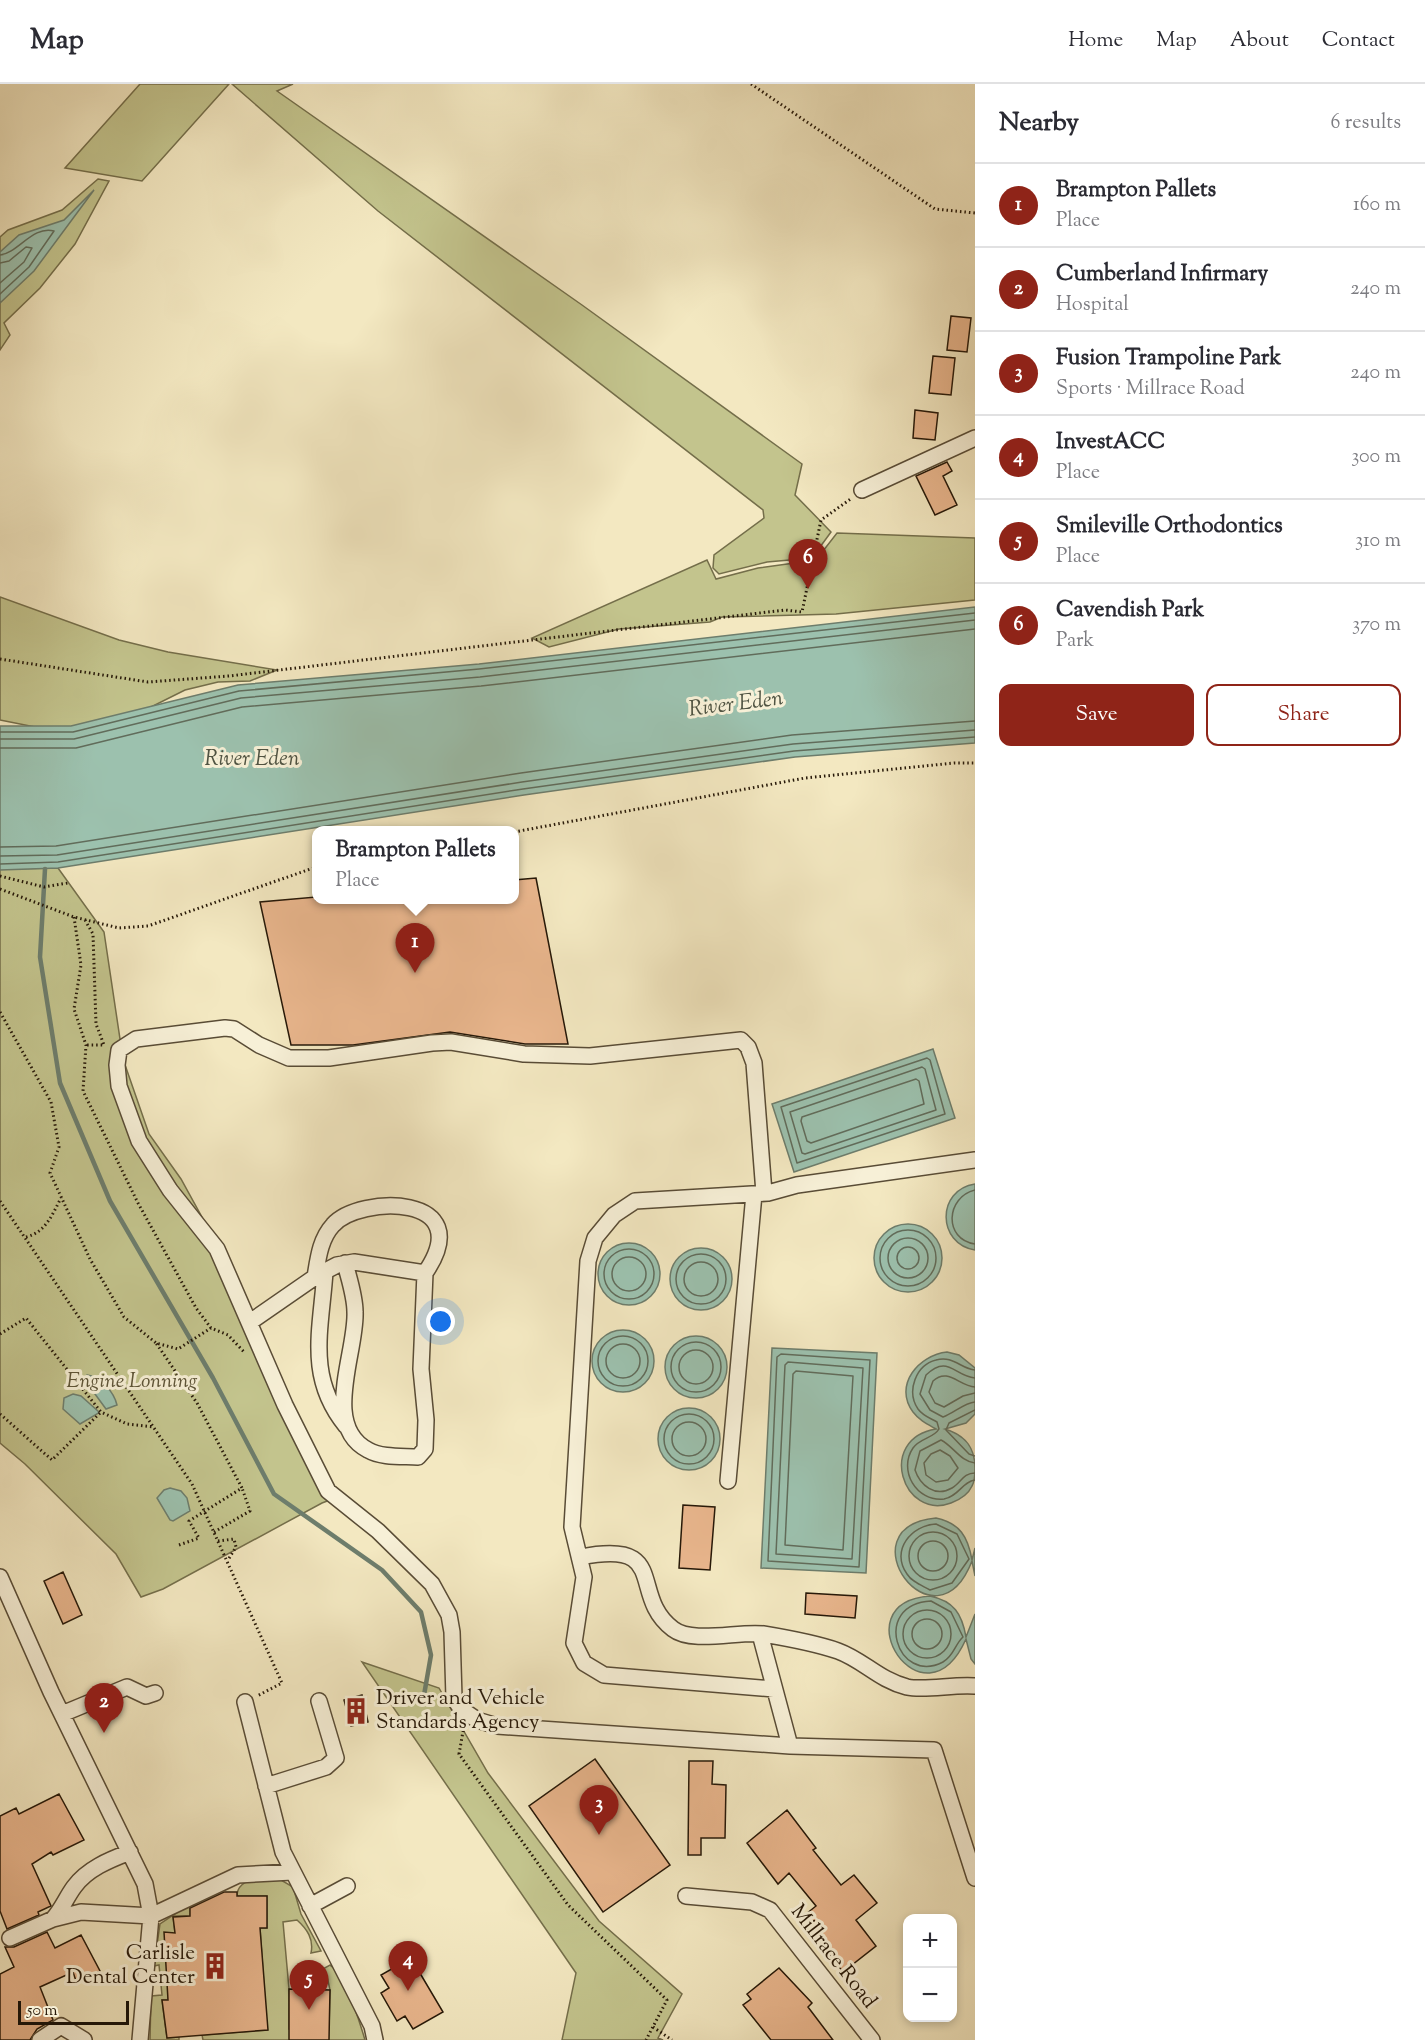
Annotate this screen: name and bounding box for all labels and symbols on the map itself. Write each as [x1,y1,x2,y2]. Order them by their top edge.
pin: 6 [788,540,828,589]
water label: River Eden [687,683,785,727]
water label: River Eden [205,744,300,776]
pin: 1 [396,924,434,973]
your location [426,1307,455,1336]
park label: Engine Lonning [66,1367,198,1397]
pin: 2 [84,1684,124,1733]
place label: Driver and Vehicle Standards Agency [376,1684,545,1738]
building icon: Driver and Vehicle Standards Agency [341,1696,371,1726]
pin: 3 [580,1786,618,1835]
street label: Millrace Road [783,1899,883,2016]
place label: Carlisle Dental Center [66,1939,195,1993]
pin: 4 [388,1942,428,1991]
building icon: Carlisle Dental Center [200,1951,230,1981]
pin: 5 [290,1960,328,2010]
scale bar [18,1998,129,2026]

